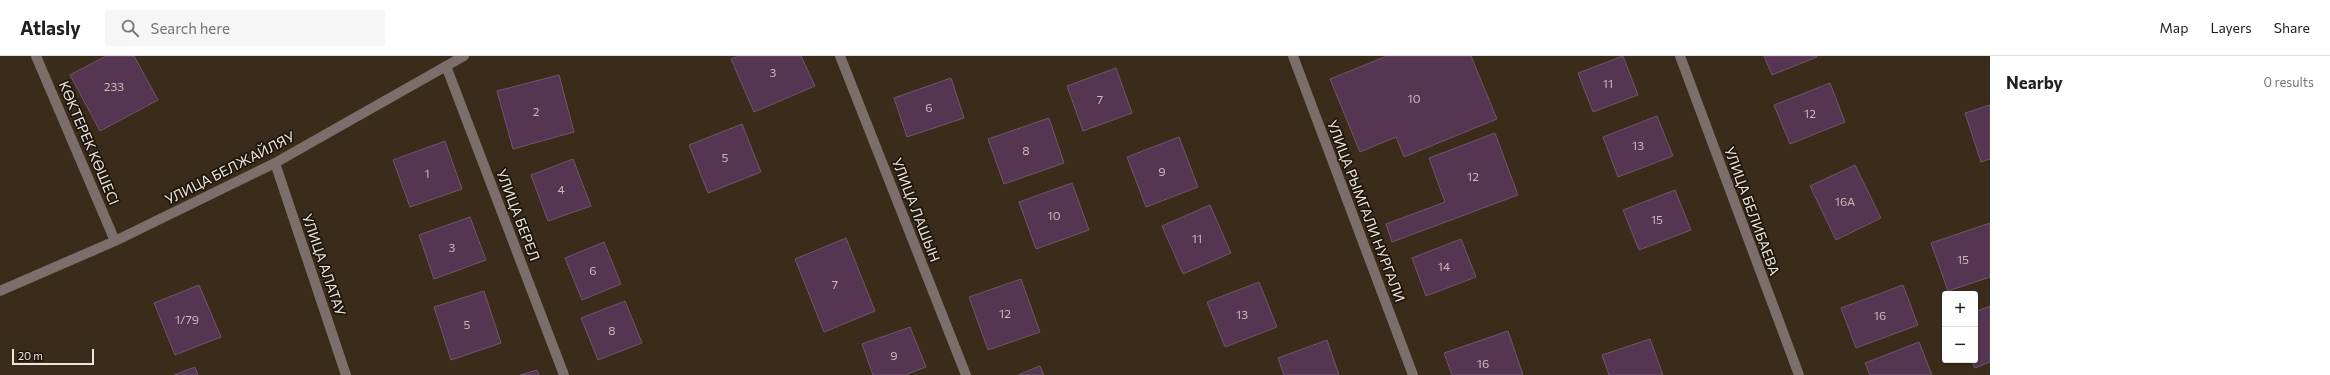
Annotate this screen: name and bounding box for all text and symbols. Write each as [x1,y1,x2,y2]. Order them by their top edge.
search box [105,10,385,46]
text: Atlasly [20,16,81,39]
icon: search [119,17,141,39]
text: Search here [151,19,230,37]
text: Map [2160,19,2188,36]
text: Layers [2210,19,2252,36]
text: Share [2274,19,2310,36]
house number: 3 [770,65,777,79]
text: Nearby [2006,72,2063,93]
text: 0 results [2263,74,2314,90]
house number: 11 [1603,76,1613,90]
street label: КӨКТЕРЕК КӨШЕСІ [56,78,123,207]
house number: 233 [104,79,124,93]
house number: 10 [1408,91,1421,105]
house number: 7 [1097,92,1103,106]
house number: 6 [925,100,933,114]
house number: 2 [533,104,540,118]
house number: 12 [1804,106,1816,120]
street label: УЛИЦА РЫМГАЛИ НУРГАЛИ [1324,118,1409,304]
street label: УЛИЦА БЕЛЖАЙЛЯУ [162,127,298,208]
house number: 13 [1632,138,1644,152]
house number: 8 [1022,143,1030,157]
street label: УЛИЦА БЕЛИБАЕВА [1721,144,1784,278]
house number: 5 [722,150,729,164]
street label: УЛИЦА ЛАШЫН [889,155,944,264]
house number: 9 [1158,164,1166,178]
house number: 1 [424,166,430,180]
street label: УЛИЦА БЕРЕЛ [493,167,544,263]
house number: 12 [1467,169,1479,183]
house number: 4 [557,182,565,196]
house number: 16А [1835,194,1855,208]
house number: 10 [1048,208,1061,222]
street label: УЛИЦА АЛАТАУ [299,212,350,319]
house number: 15 [1651,212,1663,226]
house number: 11 [1192,231,1202,245]
house number: 3 [449,240,456,254]
house number: 15 [1957,252,1969,266]
house number: 14 [1438,259,1450,273]
house number: 6 [589,263,597,277]
house number: 7 [832,277,838,291]
map controls [1942,291,1978,363]
button: + [1942,291,1978,327]
house number: 12 [999,306,1011,320]
house number: 13 [1236,307,1248,321]
house number: 16 [1874,308,1886,322]
house number: 1/79 [175,312,199,326]
house number: 5 [464,317,471,331]
house number: 8 [608,323,616,337]
button: − [1942,327,1978,363]
scale bar [12,347,94,366]
house number: 9 [890,348,898,362]
text: 20 m [18,349,43,362]
house number: 16 [1477,356,1489,370]

